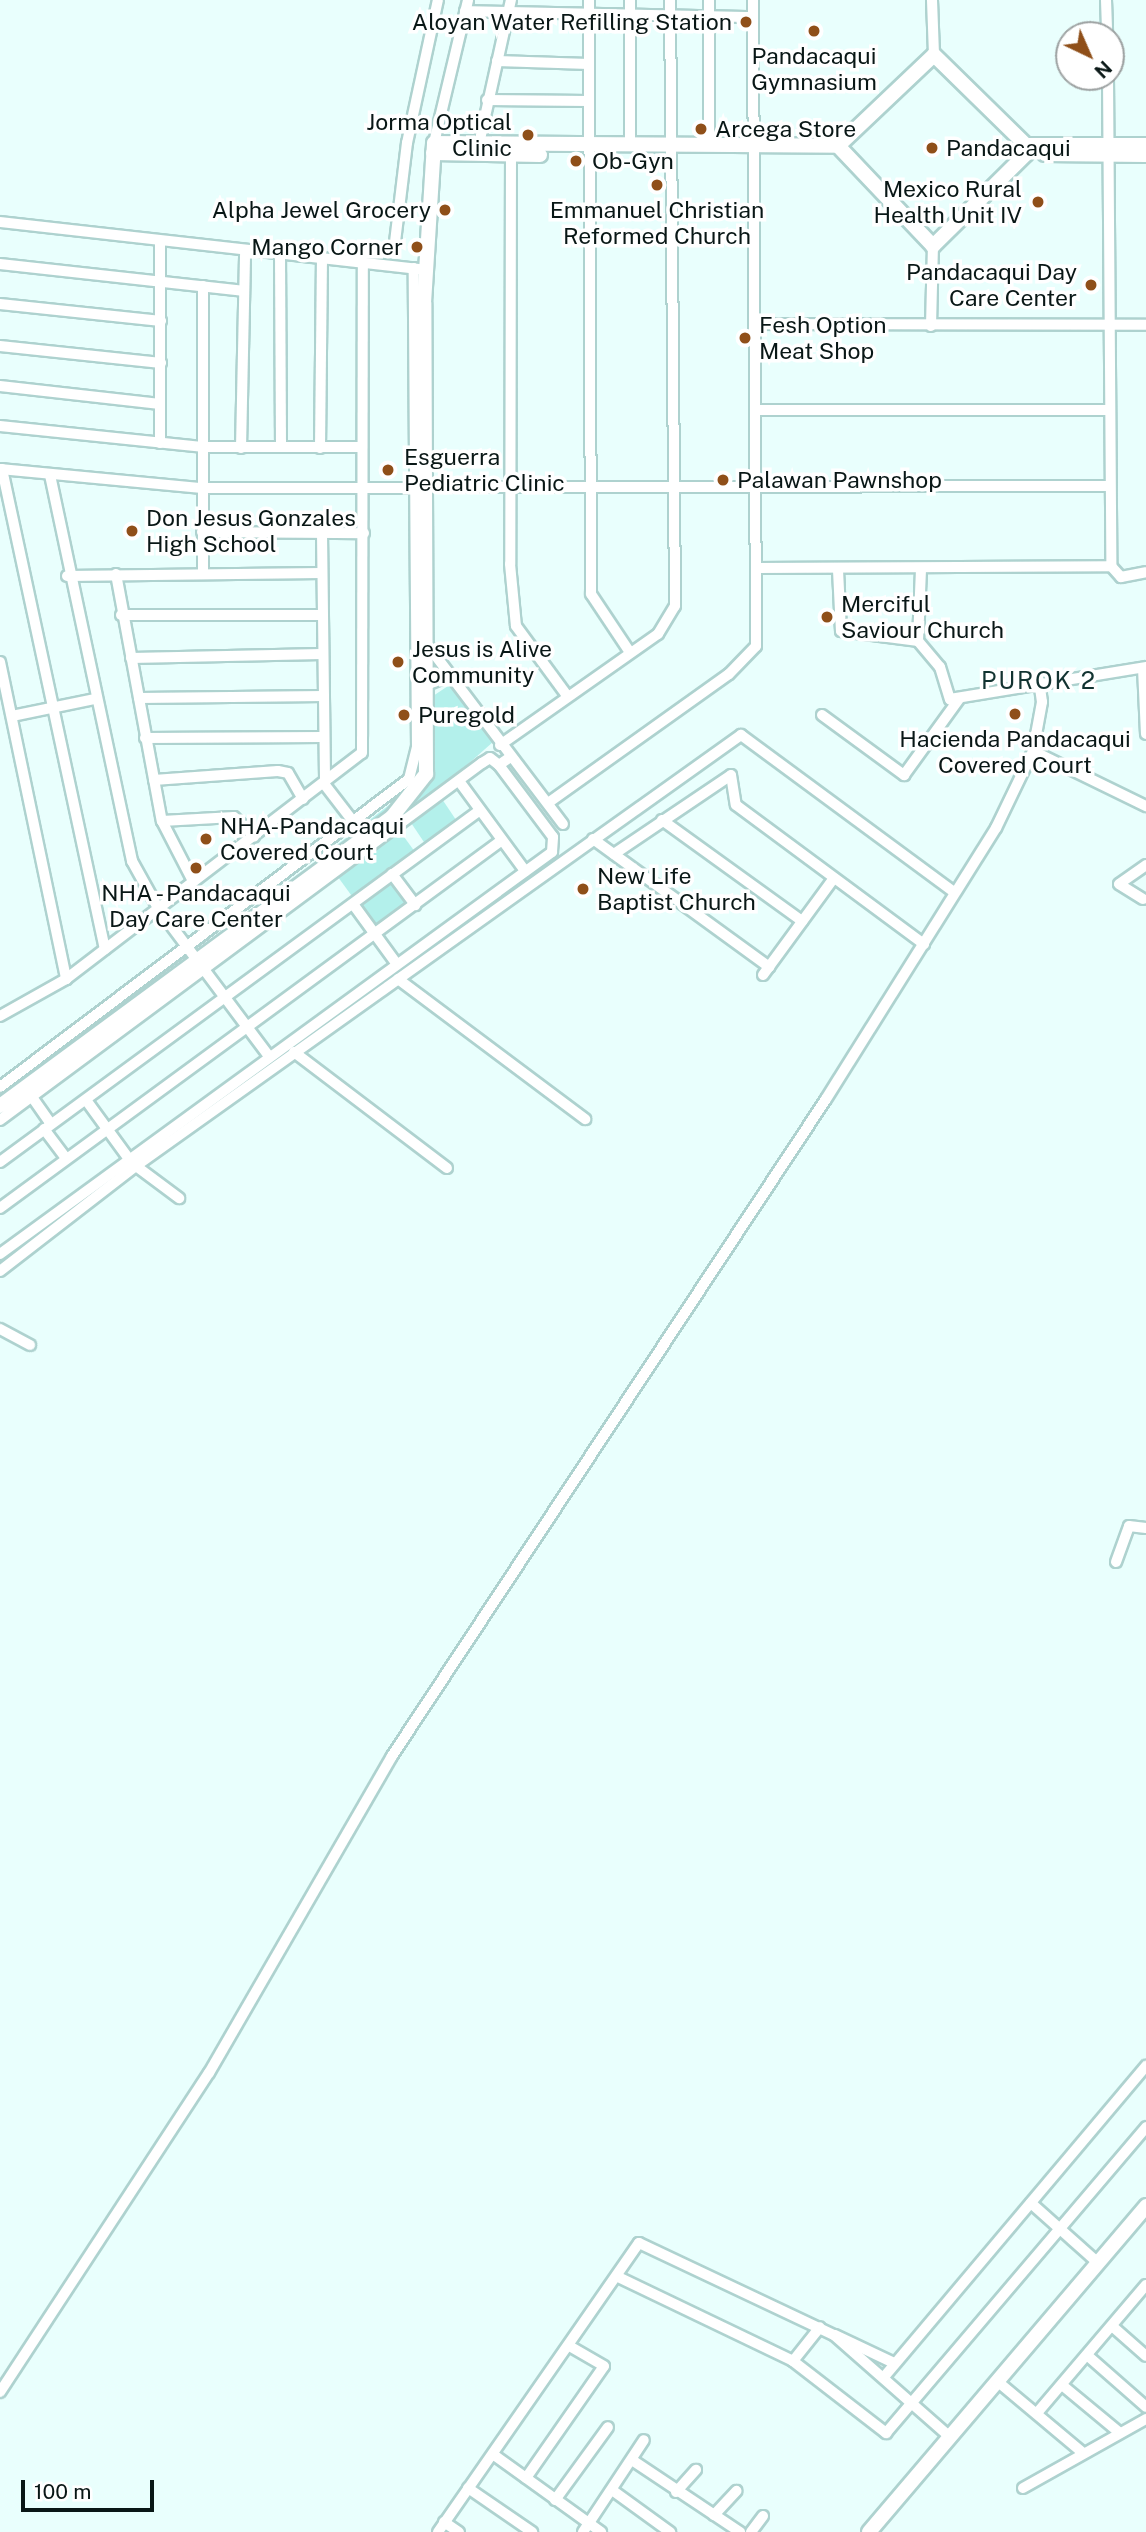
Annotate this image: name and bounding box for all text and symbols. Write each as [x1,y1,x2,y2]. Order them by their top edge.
place label: Aloyan Water Refilling Station [411,8,732,36]
marker: Aloyan Water Refilling Station [738,14,754,30]
north arrow [1055,21,1125,91]
marker: Pandacaqui Gymnasium [806,23,822,39]
place label: Pandacaqui Gymnasium [751,42,877,96]
text: N [1090,57,1116,83]
place label: Jorma Optical Clinic [366,108,512,162]
place label: Arcega Store [715,115,856,143]
marker: Arcega Store [693,121,709,137]
marker: Jorma Optical Clinic [518,125,538,145]
place label: Pandacaqui [946,134,1071,162]
marker: Pandacaqui [924,140,940,156]
place label: Ob-Gyn [592,147,674,175]
marker: Ob-Gyn [566,151,586,171]
place label: Mexico Rural Health Unit IV [873,175,1022,229]
marker: Emmanuel Christian Reformed Church [649,177,665,193]
marker: Mexico Rural Health Unit IV [1028,192,1048,212]
place label: Alpha Jewel Grocery [212,196,431,224]
place label: Emmanuel Christian Reformed Church [550,196,764,250]
marker: Alpha Jewel Grocery [437,202,453,218]
place label: Mango Corner [251,233,403,261]
marker: Mango Corner [409,239,425,255]
place label: Pandacaqui Day Care Center [906,258,1077,312]
marker: Pandacaqui Day Care Center [1083,277,1099,293]
place label: Fesh Option Meat Shop [759,311,887,365]
marker: Fesh Option Meat Shop [737,330,753,346]
place label: Esguerra Pediatric Clinic [404,443,565,497]
marker: Esguerra Pediatric Clinic [378,460,398,480]
place label: Palawan Pawnshop [737,466,942,494]
marker: Palawan Pawnshop [715,472,731,488]
place label: Don Jesus Gonzales High School [146,504,356,558]
marker: Don Jesus Gonzales High School [124,523,140,539]
place label: Merciful Saviour Church [841,590,1004,644]
marker: Merciful Saviour Church [819,609,835,625]
place label: Jesus is Alive Community [412,635,552,689]
marker: Jesus is Alive Community [390,654,406,670]
district label: PUROK 2 [982,667,1096,695]
place label: Puregold [418,701,515,729]
marker: Hacienda Pandacaqui Covered Court [1007,706,1023,722]
marker: Puregold [396,707,412,723]
place label: Hacienda Pandacaqui Covered Court [899,725,1131,779]
place label: NHA-Pandacaqui Covered Court [220,812,404,866]
marker: NHA-Pandacaqui Covered Court [198,831,214,847]
marker: NHA - Pandacaqui Day Care Center [188,860,204,876]
place label: New Life Baptist Church [597,862,756,916]
place label: NHA - Pandacaqui Day Care Center [98,879,294,933]
marker: New Life Baptist Church [575,881,591,897]
scale bar [24,2466,158,2510]
text: 100 m [34,2479,91,2504]

